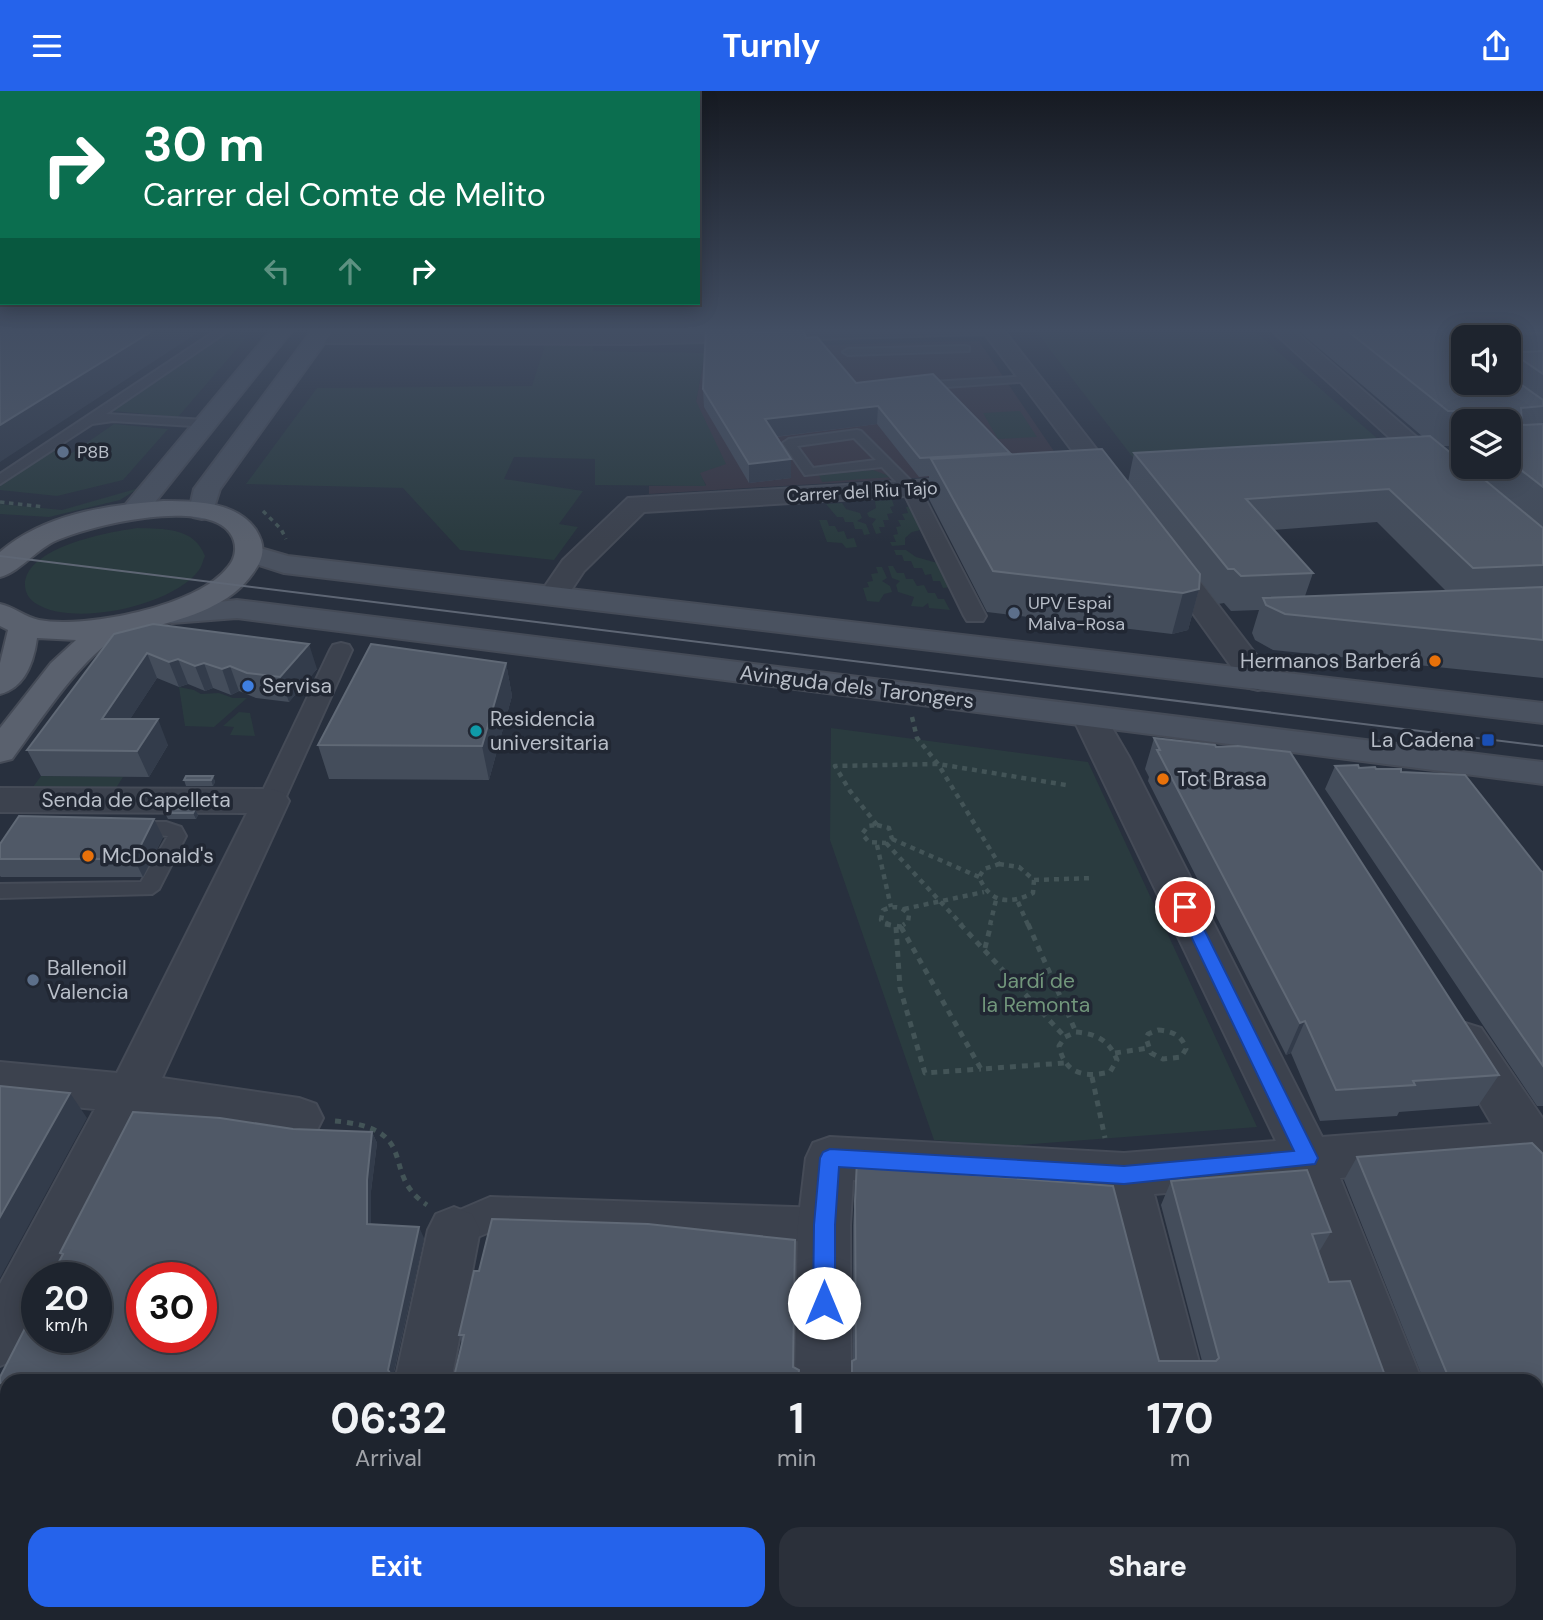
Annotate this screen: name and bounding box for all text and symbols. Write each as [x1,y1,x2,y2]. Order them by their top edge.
text: Turnly [723,25,820,67]
icon: menu [28,27,66,65]
icon: share [1477,27,1515,65]
text: 30 m [143,112,265,176]
icon: right [28,119,119,210]
text: Carrer del Comte de Melito [143,174,546,216]
icon: left [258,252,296,290]
icon: ahead [331,252,369,290]
icon: right [404,252,442,290]
map controls [1451,325,1521,479]
button: sound [1451,325,1521,395]
button: layers [1451,409,1521,479]
place label: P8B [77,440,109,464]
marker: P8B [55,444,71,460]
street label: Carrer del Riu Tajo [786,476,938,508]
place label: UPV Espai Malva-Rosa [1028,591,1125,636]
marker: UPV Espai Malva-Rosa [1006,605,1022,621]
place label: Hermanos Barberá [1240,647,1421,675]
marker: Hermanos Barberá [1427,653,1443,669]
street label: Avinguda dels Tarongers [738,659,976,715]
place label: Servisa [262,672,332,700]
marker: Servisa [240,678,256,694]
place label: Residencia universitaria [490,705,609,757]
marker: Residencia universitaria [468,723,484,739]
place label: La Cadena [1371,726,1474,754]
marker: La Cadena [1480,732,1496,748]
place label: Tot Brasa [1177,765,1267,793]
marker: Tot Brasa [1155,771,1171,787]
street label: Senda de Capelleta [41,786,231,814]
place label: McDonald's [102,842,214,870]
marker: McDonald's [80,848,96,864]
pin [1155,877,1215,937]
icon: arrive [1166,888,1204,926]
place label: Ballenoil Valencia [47,954,128,1006]
park label: Jardí de la Remonta [982,967,1090,1019]
marker: Ballenoil Valencia [25,972,41,988]
speed limit sign: 30 [126,1262,217,1353]
position arrow [787,1266,861,1340]
text: 20 [44,1275,89,1321]
text: km/h [45,1313,88,1337]
text: 06:32 [330,1391,447,1446]
text: 1 [789,1391,804,1446]
text: 170 [1147,1391,1214,1446]
text: Arrival [355,1443,422,1473]
text: min [777,1443,816,1473]
text: m [1170,1443,1190,1473]
button: Exit [28,1527,765,1607]
button: Share [779,1527,1516,1607]

